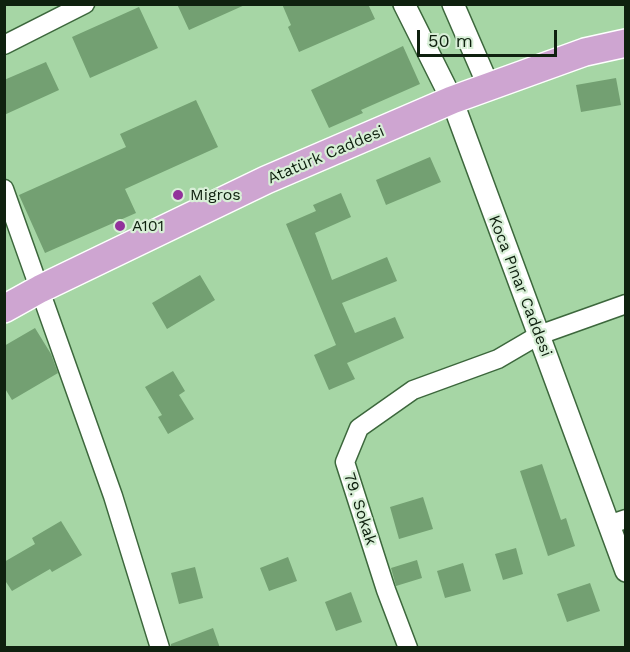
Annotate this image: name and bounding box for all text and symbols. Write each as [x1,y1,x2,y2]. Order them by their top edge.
scale bar [420,18,560,56]
text: 50 m [428,30,473,51]
street label: Atatürk Caddesi [265,122,387,188]
place label: Migros [190,185,241,205]
marker: Migros [171,188,185,202]
street label: Koca Pınar Caddesi [484,213,556,359]
place label: A101 [132,216,164,236]
marker: A101 [113,219,127,233]
street label: 79. Sokak [339,470,381,548]

